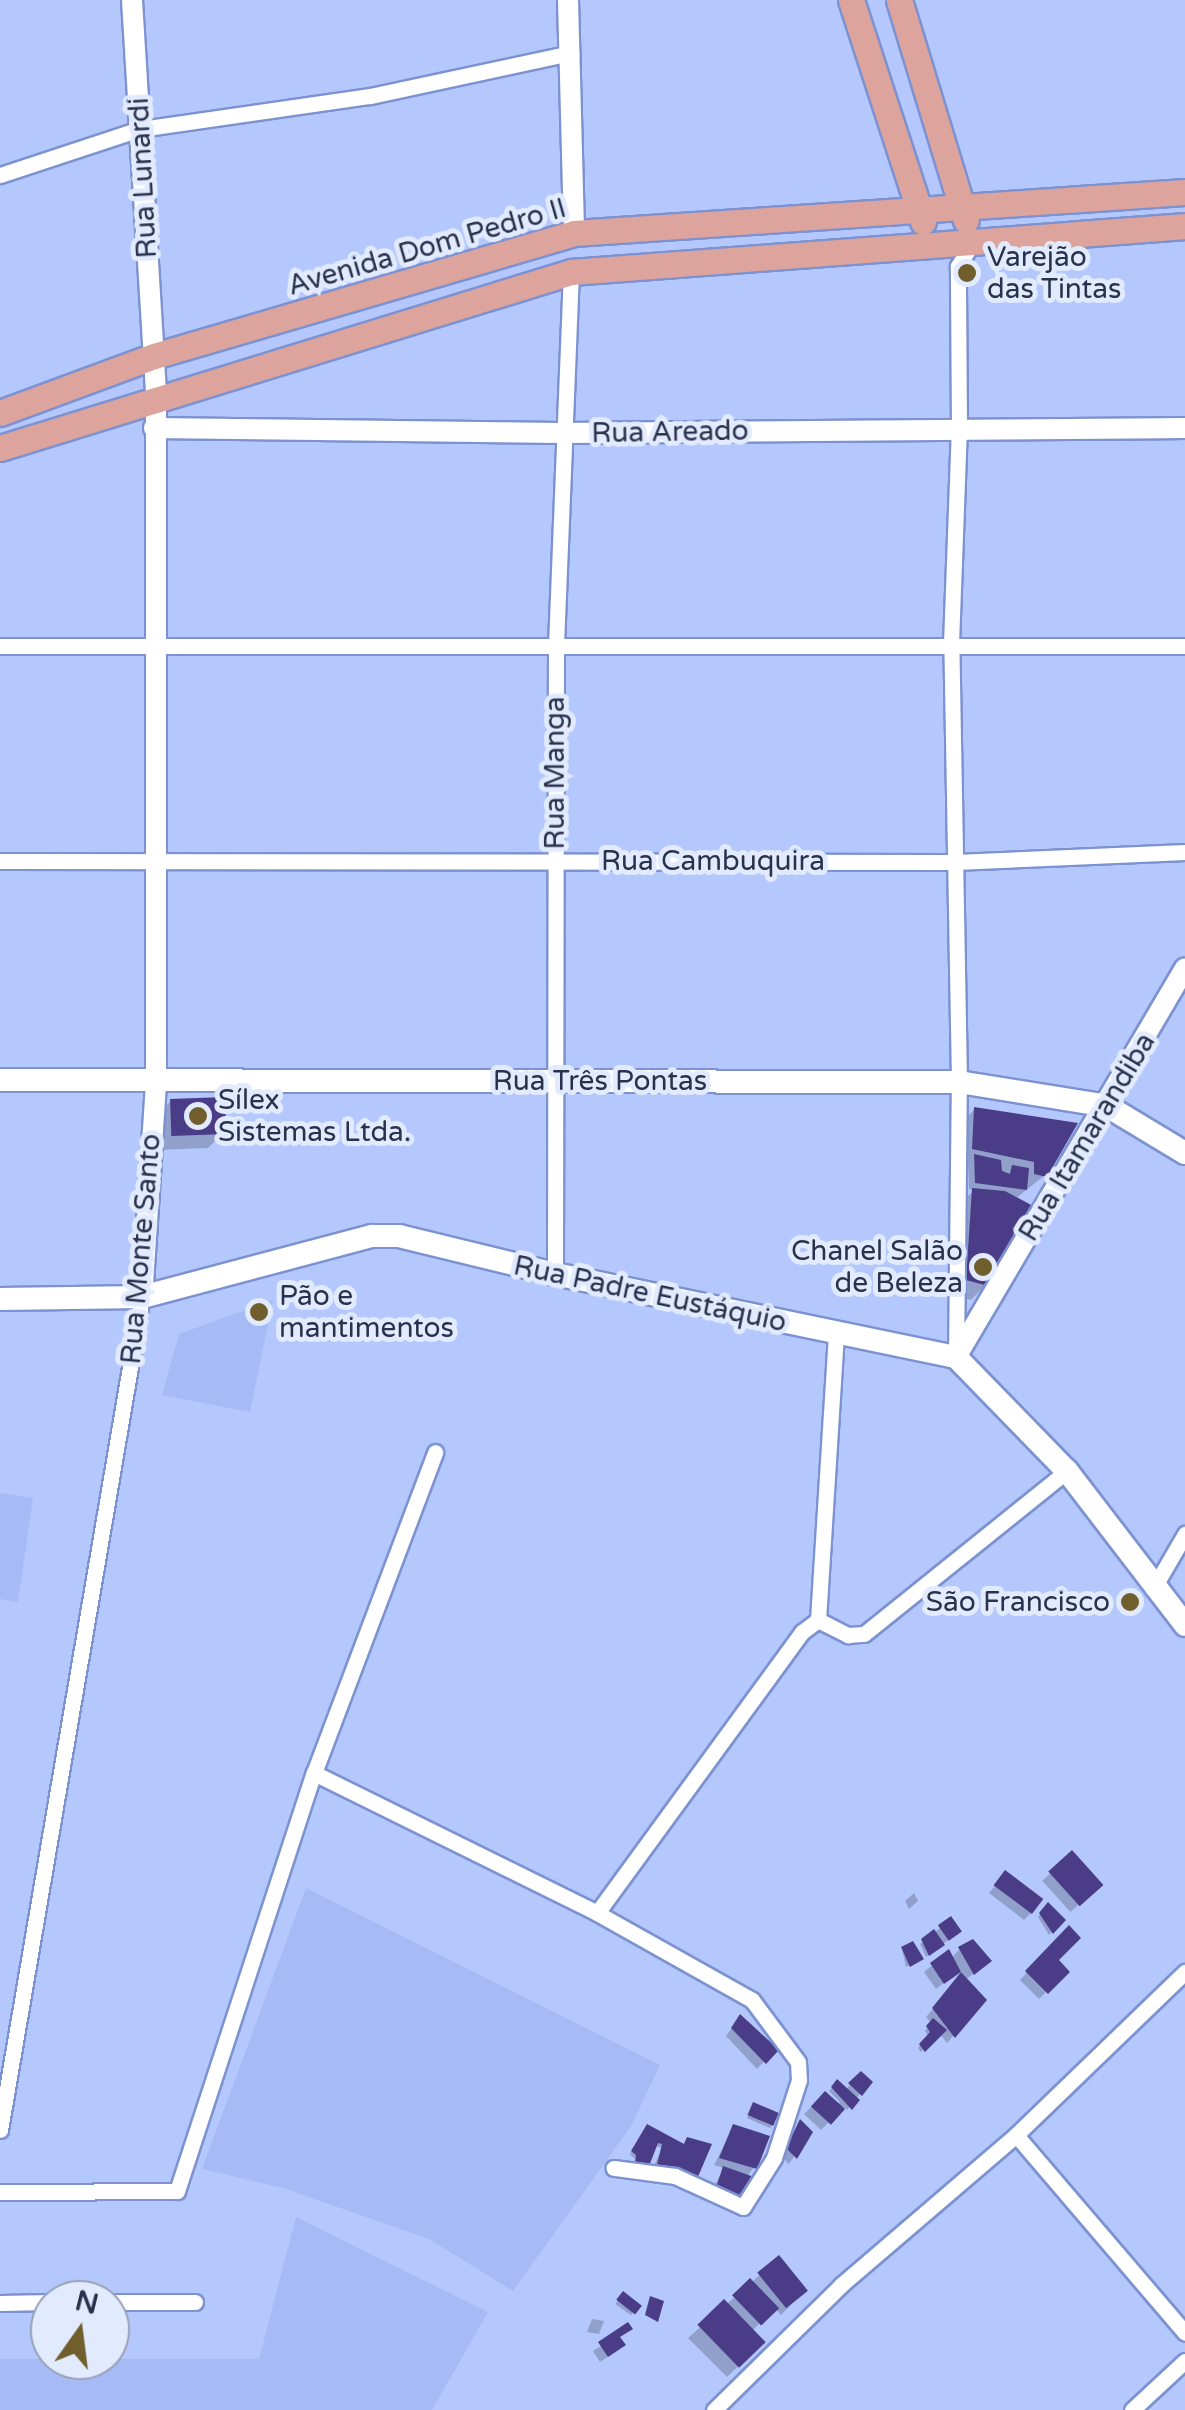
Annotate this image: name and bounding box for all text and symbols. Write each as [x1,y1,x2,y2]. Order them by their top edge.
street label: Rua Lunardi [122,97,164,259]
street label: Avenida Dom Pedro II [284,191,570,303]
place label: Varejão das Tintas [987,240,1121,306]
marker: Varejão das Tintas [956,262,978,284]
street label: Rua Areado [591,414,749,450]
street label: Rua Manga [538,696,572,850]
street label: Rua Cambuquira [601,844,825,878]
street label: Rua Itamarandiba [1012,1027,1162,1247]
street label: Rua Três Pontas [493,1064,707,1098]
place label: Sílex Sistemas Ltda. [218,1083,411,1149]
marker: Sílex Sistemas Ltda. [187,1105,209,1127]
street label: Rua Monte Santo [114,1132,168,1366]
place label: Chanel Salão de Beleza [791,1234,963,1300]
street label: Rua Padre Eustáquio [511,1249,789,1339]
marker: Chanel Salão de Beleza [972,1256,994,1278]
place label: Pão e mantimentos [279,1279,454,1345]
marker: Pão e mantimentos [248,1301,270,1323]
place label: São Francisco [926,1585,1110,1619]
marker: São Francisco [1119,1591,1141,1613]
north arrow [30,2280,130,2380]
text: N [72,2284,102,2322]

